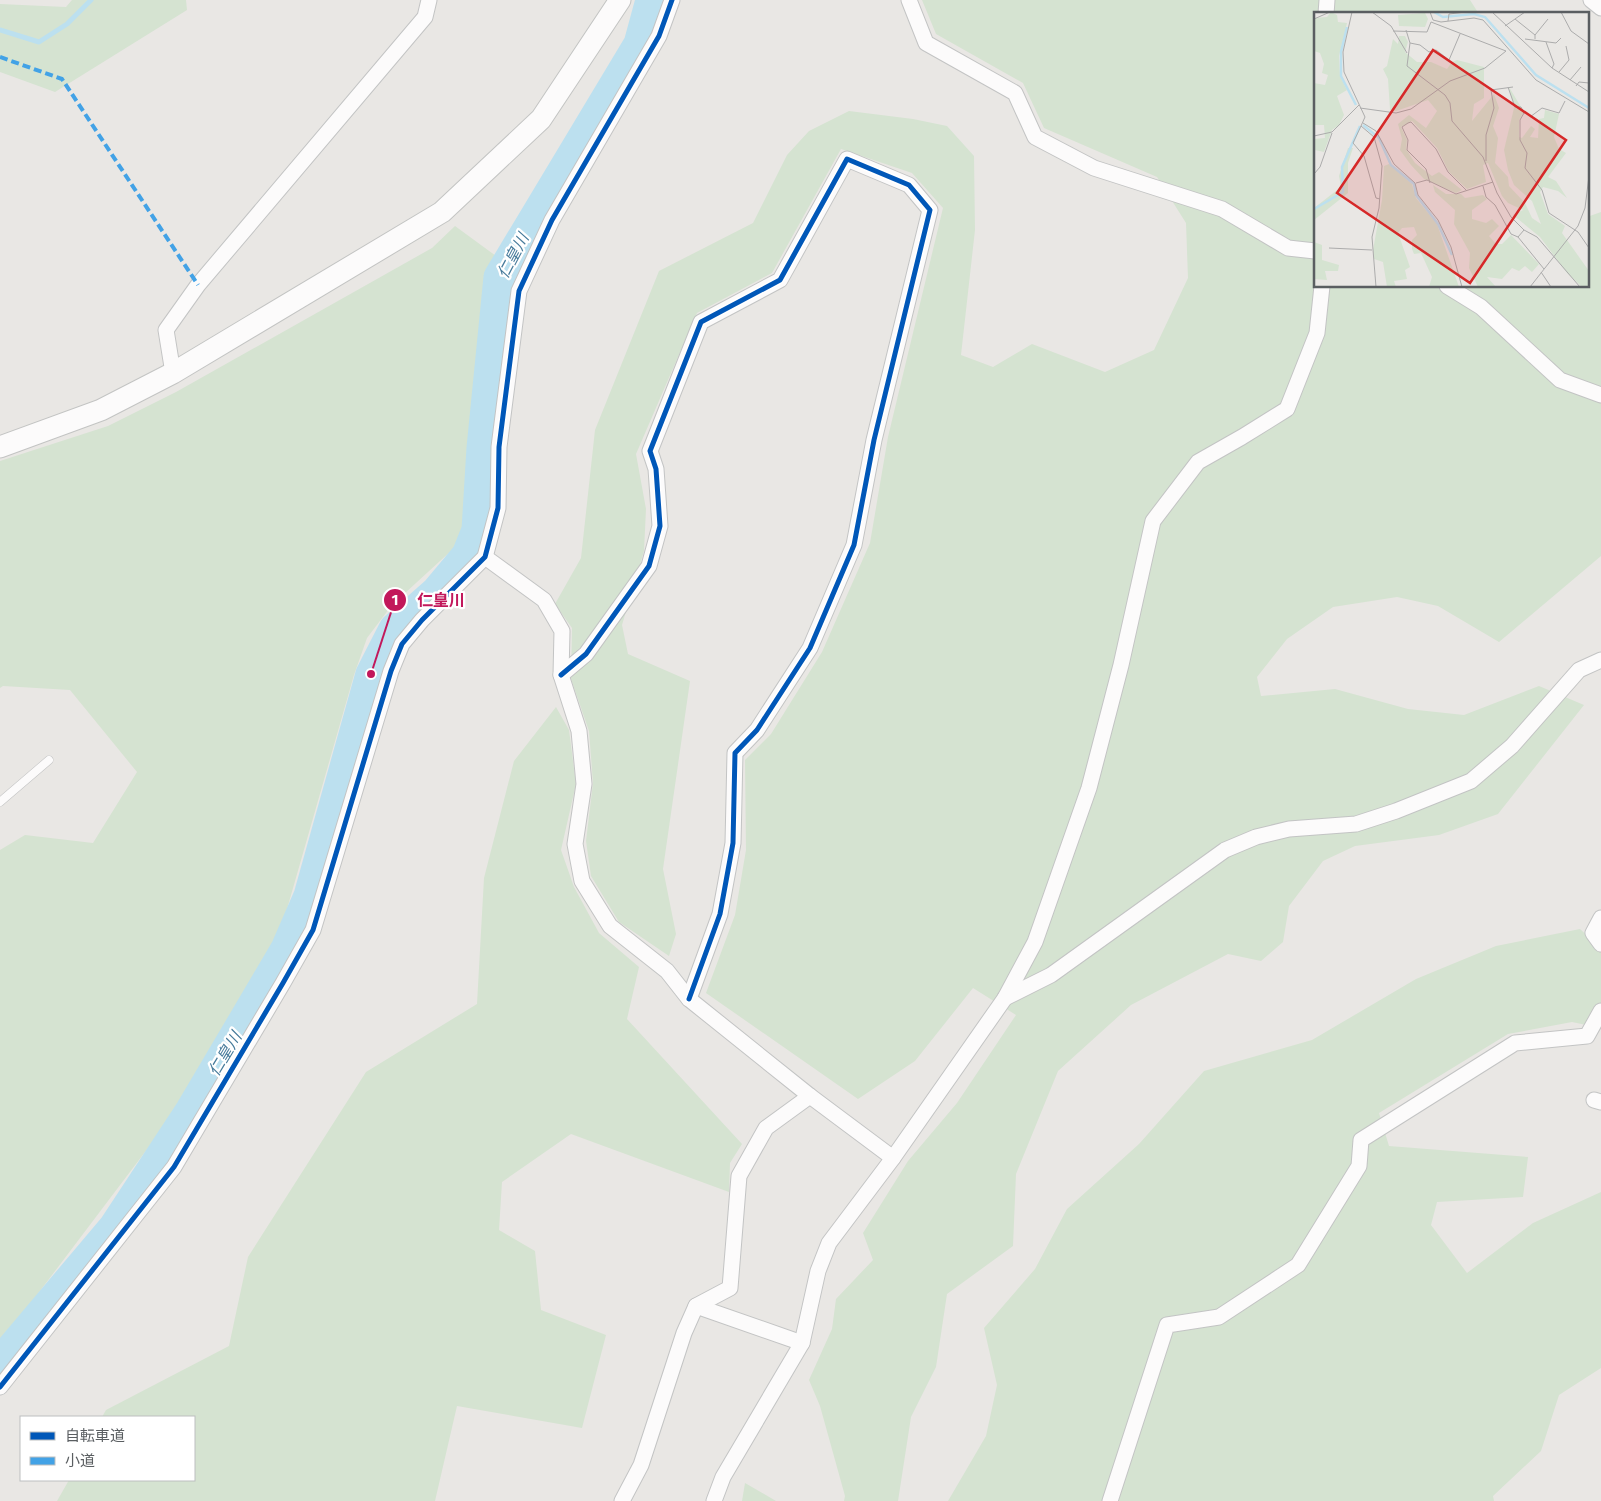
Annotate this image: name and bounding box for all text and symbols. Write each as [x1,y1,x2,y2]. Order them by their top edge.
inset map [1314,12,1588,288]
water label: 仁皇川 [493,229,534,282]
callout: 仁皇川 [382,585,475,616]
text: 1 [392,591,398,609]
text: 仁皇川 [417,591,465,610]
water label: 仁皇川 [204,1027,247,1079]
legend [20,1416,195,1481]
text: 自転車道 [65,1427,125,1445]
text: 小道 [65,1452,95,1470]

